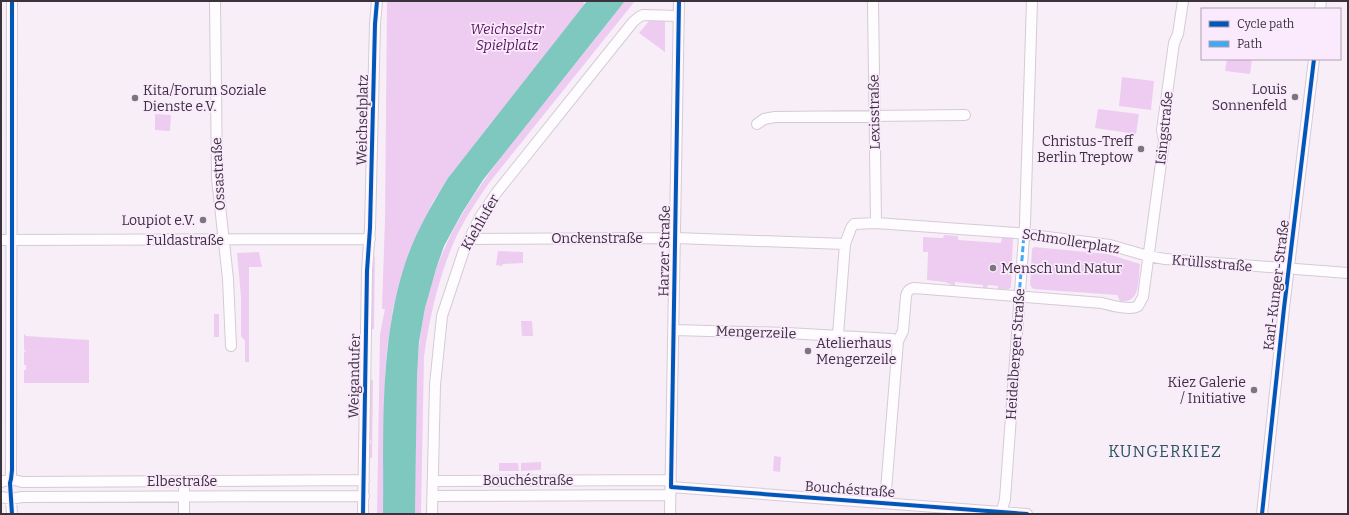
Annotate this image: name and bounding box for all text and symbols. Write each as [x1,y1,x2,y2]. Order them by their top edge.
legend [1201,8,1341,60]
text: Cycle path [1237,17,1295,31]
park label: Weichselstr Spielplatz [470,21,545,54]
text: Path [1237,37,1263,51]
street label: Weichselplatz [353,74,372,166]
street label: Lexisstraße [865,74,884,150]
place label: Louis Sonnenfeld [1212,81,1287,114]
place label: Kita/Forum Soziale Dienste e.V. [143,82,266,115]
street label: Isingstraße [1152,90,1177,166]
marker: Louis Sonnenfeld [1290,92,1300,102]
marker: Kita/Forum Soziale Dienste e.V. [130,93,140,103]
place label: Christus-Treff Berlin Treptow [1037,133,1134,166]
street label: Ossastraße [208,137,229,211]
marker: Christus-Treff Berlin Treptow [1136,144,1146,154]
street label: Kiehlufer [458,191,503,253]
street label: Harzer Straße [655,205,674,297]
place label: Loupiot e.V. [121,212,195,229]
marker: Loupiot e.V. [198,215,208,225]
street label: Karl-Kunger-Straße [1260,219,1293,351]
street label: Schmollerplatz [1021,225,1121,258]
street label: Onckenstraße [551,230,643,247]
street label: Fuldastraße [146,232,224,249]
street label: Krüllsstraße [1171,251,1253,275]
place label: Mensch und Natur [1001,260,1122,277]
marker: Mensch und Natur [988,263,998,273]
street label: Heidelberger Straße [1002,288,1029,420]
street label: Mengerzeile [715,323,797,342]
street label: Weigandufer [345,333,364,419]
place label: Atelierhaus Mengerzeile [816,335,897,368]
marker: Atelierhaus Mengerzeile [803,346,813,356]
place label: Kiez Galerie / Initiative [1168,374,1246,407]
marker: Kiez Galerie / Initiative [1249,385,1259,395]
district label: KUNGERKIEZ [1108,442,1222,461]
street label: Bouchéstraße [483,472,573,489]
street label: Elbestraße [147,473,217,490]
street label: Bouchéstraße [804,478,896,501]

